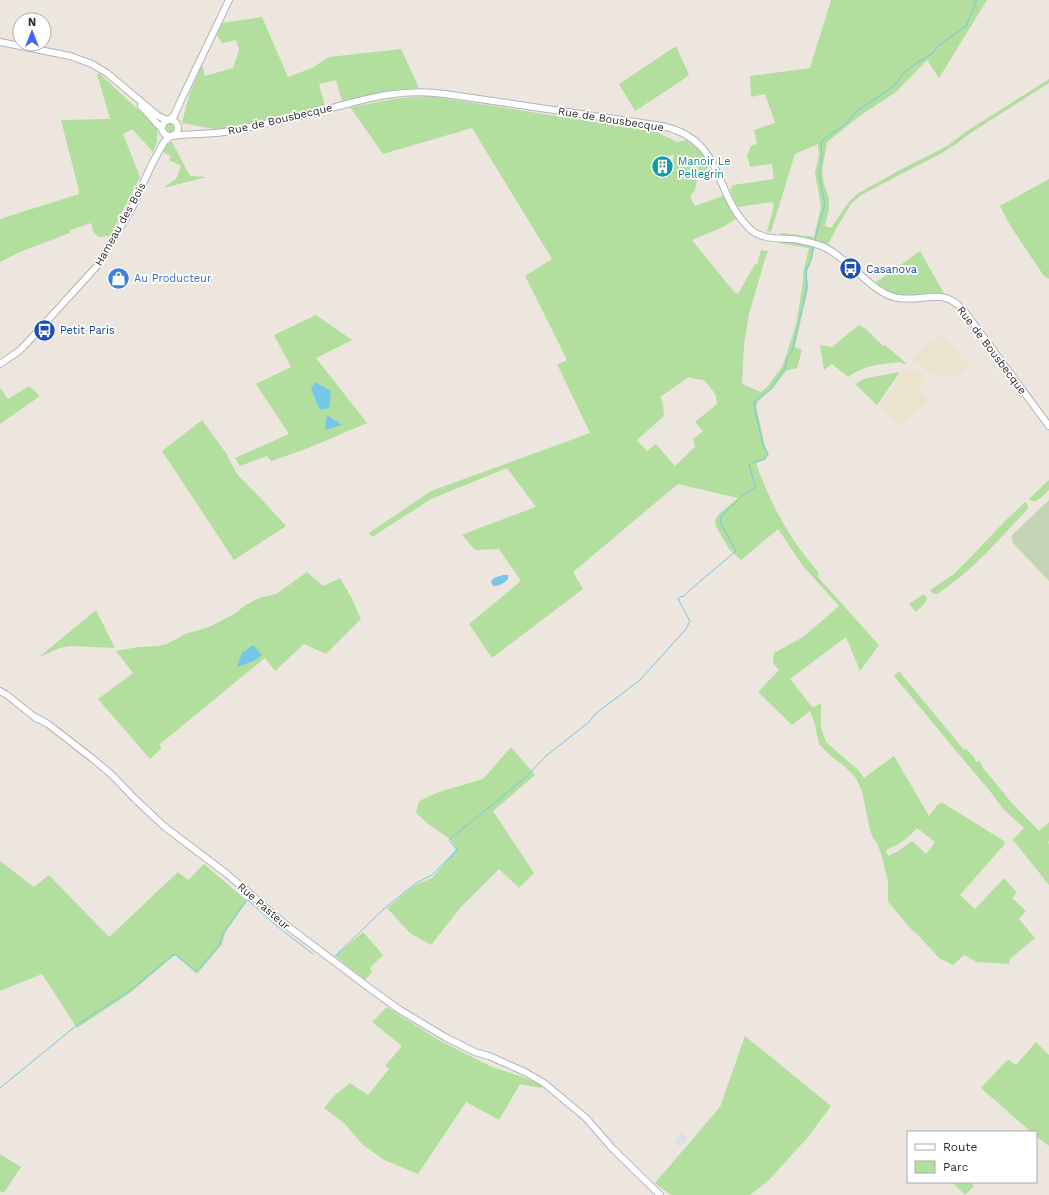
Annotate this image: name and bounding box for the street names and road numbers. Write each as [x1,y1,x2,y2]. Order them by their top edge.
street label: Rue de Bousbecque [227,101,334,138]
street label: Rue de Bousbecque [557,105,665,134]
street label: Hameau des Bois [92,180,149,268]
street label: Rue de Bousbecque [954,304,1029,397]
street label: Rue Pasteur [235,880,293,933]

